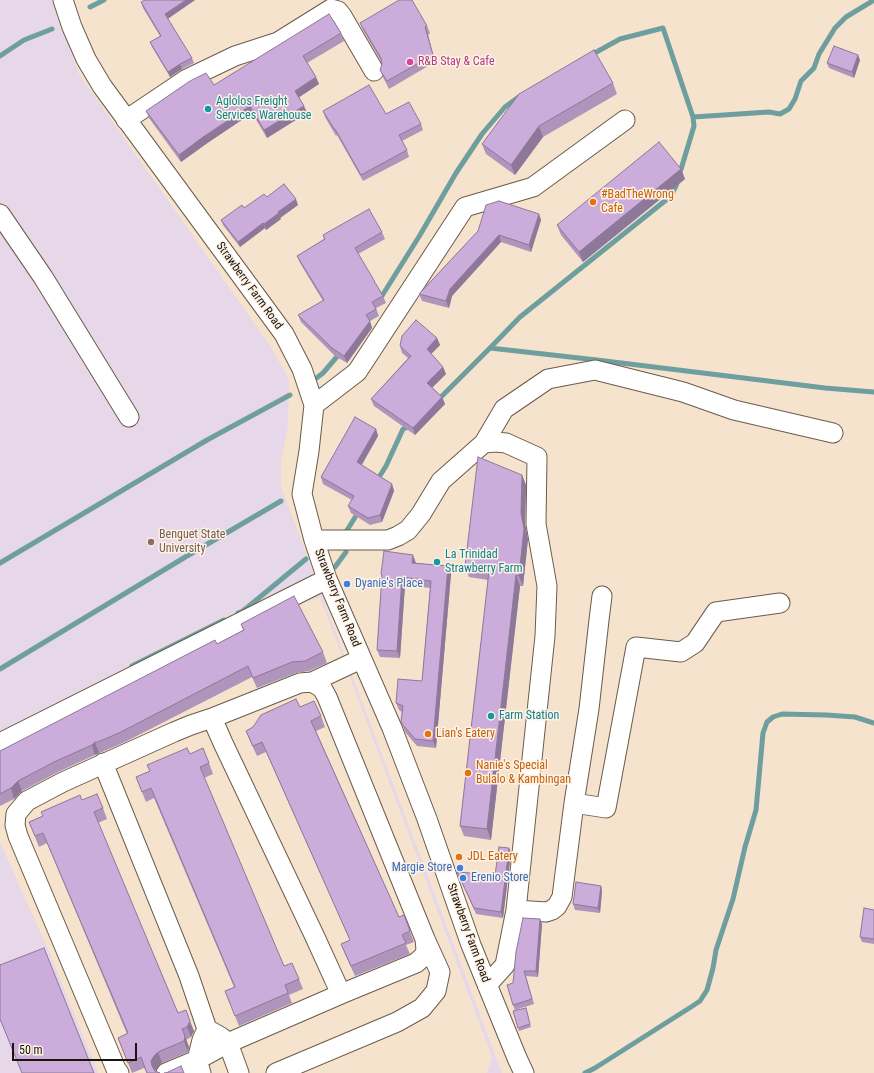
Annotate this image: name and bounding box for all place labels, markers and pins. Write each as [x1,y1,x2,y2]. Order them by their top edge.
place label: R&B Stay & Cafe [418,55,494,69]
marker: R&B Stay & Cafe [405,57,415,67]
place label: Aglolos Freight Services Warehouse [216,95,311,123]
marker: Aglolos Freight Services Warehouse [203,104,213,114]
place label: #BadTheWrong Cafe [601,188,674,216]
marker: #BadTheWrong Cafe [588,197,598,207]
place label: Benguet State University [159,528,225,556]
marker: Benguet State University [146,537,156,547]
place label: La Trinidad Strawberry Farm [445,548,522,576]
marker: La Trinidad Strawberry Farm [432,557,442,567]
place label: Dyanie's Place [355,577,423,591]
marker: Dyanie's Place [342,579,352,589]
place label: Farm Station [499,709,559,723]
marker: Farm Station [486,711,496,721]
place label: Lian's Eatery [436,727,495,741]
marker: Lian's Eatery [423,729,433,739]
place label: Nanie's Special Bulalo & Kambingan [476,759,571,787]
marker: Nanie's Special Bulalo & Kambingan [463,768,473,778]
place label: JDL Eatery [467,850,518,864]
marker: JDL Eatery [454,852,464,862]
place label: Margie Store [392,861,452,875]
marker: Margie Store [455,863,465,873]
place label: Erenio Store [471,871,528,885]
marker: Erenio Store [458,873,468,883]

